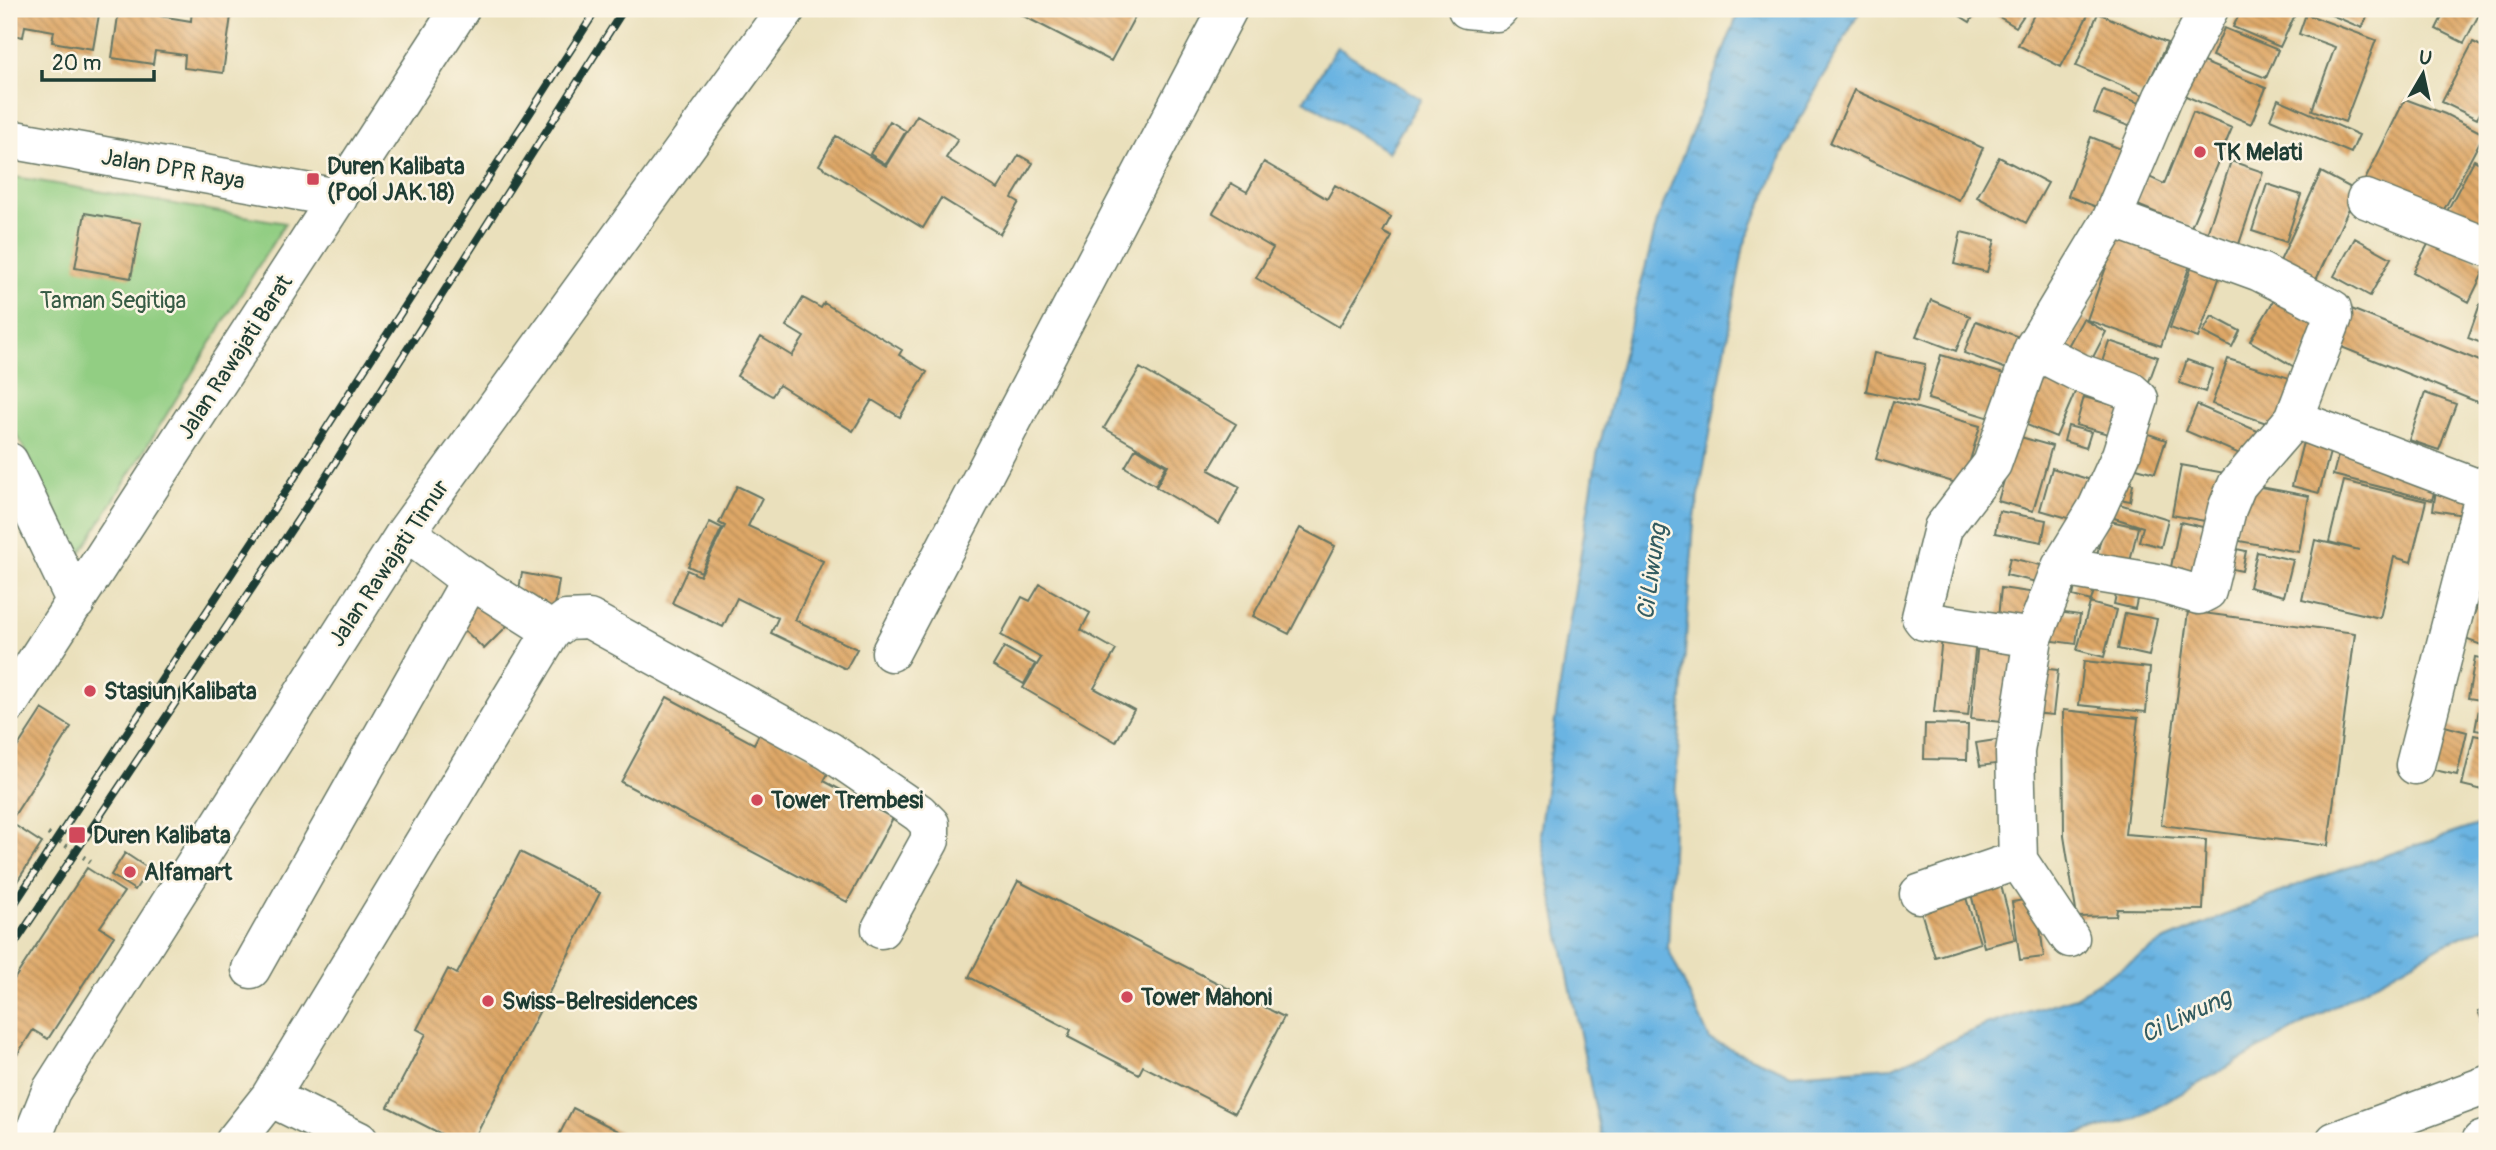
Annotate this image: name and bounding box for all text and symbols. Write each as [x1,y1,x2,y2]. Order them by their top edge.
scale bar [42,38,154,82]
north arrow [2388,38,2458,108]
text: U [2417,45,2434,71]
text: 20 m [52,50,101,77]
place label: TK Melati [2213,138,2302,167]
street label: Jalan DPR Raya [99,142,247,196]
marker: TK Melati [2192,144,2208,160]
place label: Duren Kalibata (Pool JAK.18) [327,152,465,207]
marker: Duren Kalibata (Pool JAK.18) [305,171,321,187]
street label: Jalan Rawajati Barat [171,269,299,445]
park label: Taman Segitiga [40,286,186,315]
street label: Jalan Rawajati Timur [322,474,456,652]
water label: Ci Liwung [1631,521,1673,622]
place label: Stasiun Kalibata [104,677,257,706]
marker: Stasiun Kalibata [82,683,98,699]
place label: Tower Trembesi [770,786,923,815]
marker: Tower Trembesi [749,792,765,808]
place label: Duren Kalibata [93,821,231,850]
marker: Duren Kalibata [67,825,87,845]
place label: Alfamart [144,858,233,887]
marker: Alfamart [122,864,138,880]
water label: Ci Liwung [2136,982,2237,1049]
place label: Tower Mahoni [1140,983,1272,1012]
place label: Swiss-Belresidences [502,987,698,1016]
marker: Tower Mahoni [1119,989,1135,1005]
marker: Swiss-Belresidences [480,993,496,1009]

